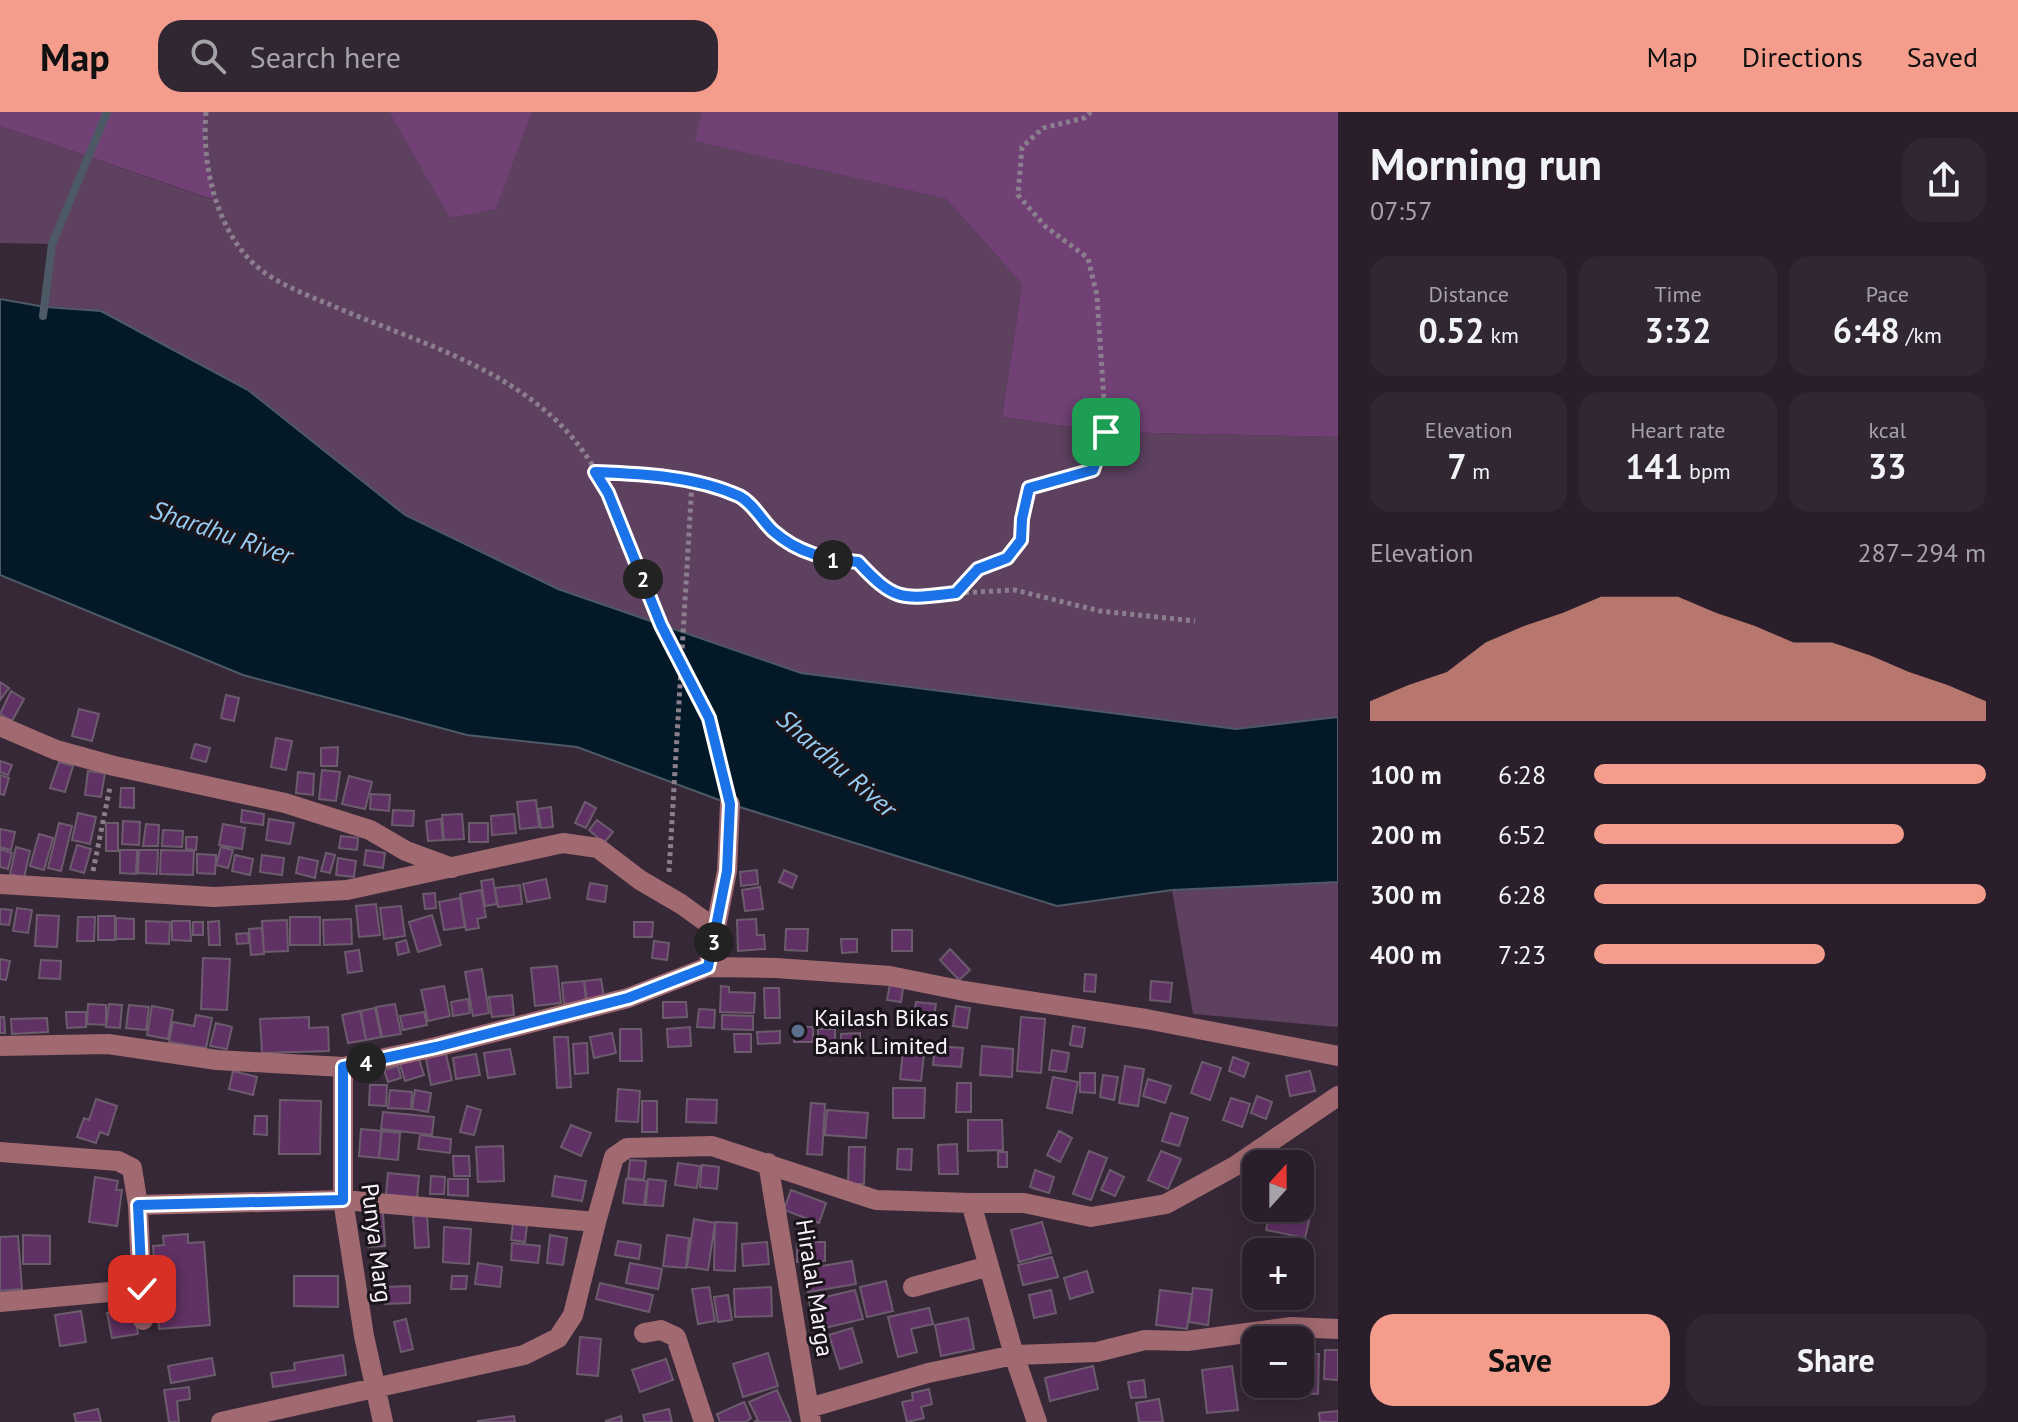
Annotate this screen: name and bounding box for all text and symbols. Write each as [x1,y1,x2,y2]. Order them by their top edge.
search box [158,20,718,92]
text: Map [40,32,110,81]
icon: search [186,34,230,78]
text: Search here [250,37,401,76]
text: Map [1647,38,1698,75]
text: Directions [1742,38,1863,75]
text: Saved [1907,38,1978,75]
text: Morning run [1370,135,1602,192]
button: share [1902,138,1986,222]
text: 07:57 [1370,194,1432,227]
text: Distance [1428,280,1509,308]
text: Time [1654,280,1702,308]
text: Pace [1866,280,1909,308]
text: 0.52 [1418,308,1485,352]
text: 3:32 [1645,308,1711,352]
text: 6:48 [1833,308,1900,352]
text: km [1485,321,1519,349]
text: /km [1900,321,1942,349]
pin [1072,398,1140,466]
icon: arrive [1084,410,1128,454]
text: Elevation [1425,416,1512,444]
text: Heart rate [1630,416,1726,444]
text: kcal [1869,416,1906,444]
text: 7 [1447,444,1466,488]
text: 141 [1625,444,1683,488]
text: 33 [1868,444,1907,488]
text: m [1466,457,1490,485]
text: bpm [1683,457,1731,485]
water label: Shardhu River [147,492,299,572]
text: Elevation [1370,536,1474,569]
text: 287–294 m [1857,536,1986,569]
pin: 1 [813,540,853,580]
text: 1 [827,546,839,574]
pin: 2 [623,559,663,599]
text: 2 [637,565,649,593]
water label: Shardhu River [770,702,905,825]
text: 100 m [1370,758,1442,791]
text: 6:28 [1498,758,1546,791]
text: 200 m [1370,818,1442,851]
text: 6:52 [1498,818,1546,851]
text: 300 m [1370,878,1442,911]
text: 6:28 [1498,878,1546,911]
pin: 3 [694,922,734,962]
text: 3 [708,928,720,956]
text: 400 m [1370,938,1442,971]
text: 7:23 [1498,938,1546,971]
place label: Kailash Bikas Bank Limited [814,1002,949,1061]
marker: Kailash Bikas Bank Limited [789,1022,807,1040]
pin: 4 [346,1043,386,1083]
text: 4 [360,1049,372,1077]
north arrow [1242,1150,1314,1222]
map controls [1242,1150,1314,1398]
street label: Punya Marg [354,1182,400,1304]
street label: Hiralal Marga [789,1217,841,1359]
button: + [1242,1238,1314,1310]
pin [108,1255,176,1323]
icon: check [120,1267,164,1311]
button: Save [1370,1314,1670,1406]
button: Share [1686,1314,1986,1406]
button: − [1242,1326,1314,1398]

